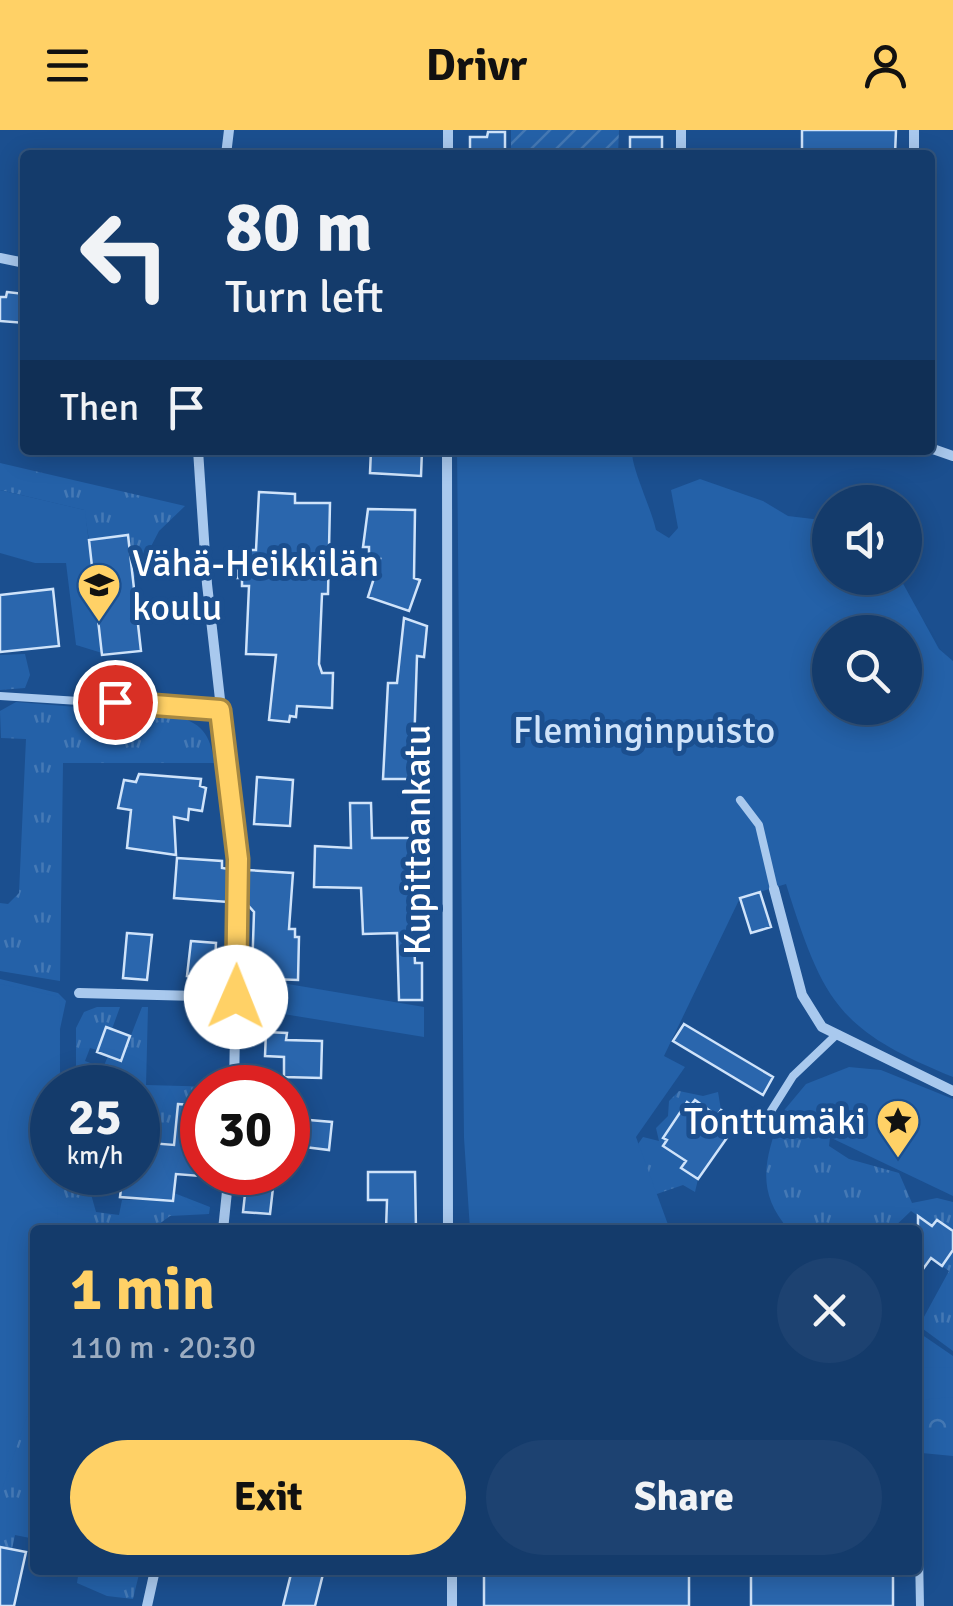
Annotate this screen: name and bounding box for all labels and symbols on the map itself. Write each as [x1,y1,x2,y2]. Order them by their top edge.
place label: Vähä-Heikkilän koulu [132,540,379,631]
school or university icon: Vähä-Heikkilän koulu [76,562,122,623]
pin [73,660,158,745]
park label: Fleminginpuisto [513,707,775,754]
street label: Kupittaankatu [394,725,441,955]
position arrow [184,945,288,1049]
speed limit sign: 30 [180,1065,310,1195]
place label: Tonttumäki [684,1098,866,1145]
place icon: Tonttumäki [875,1098,921,1159]

